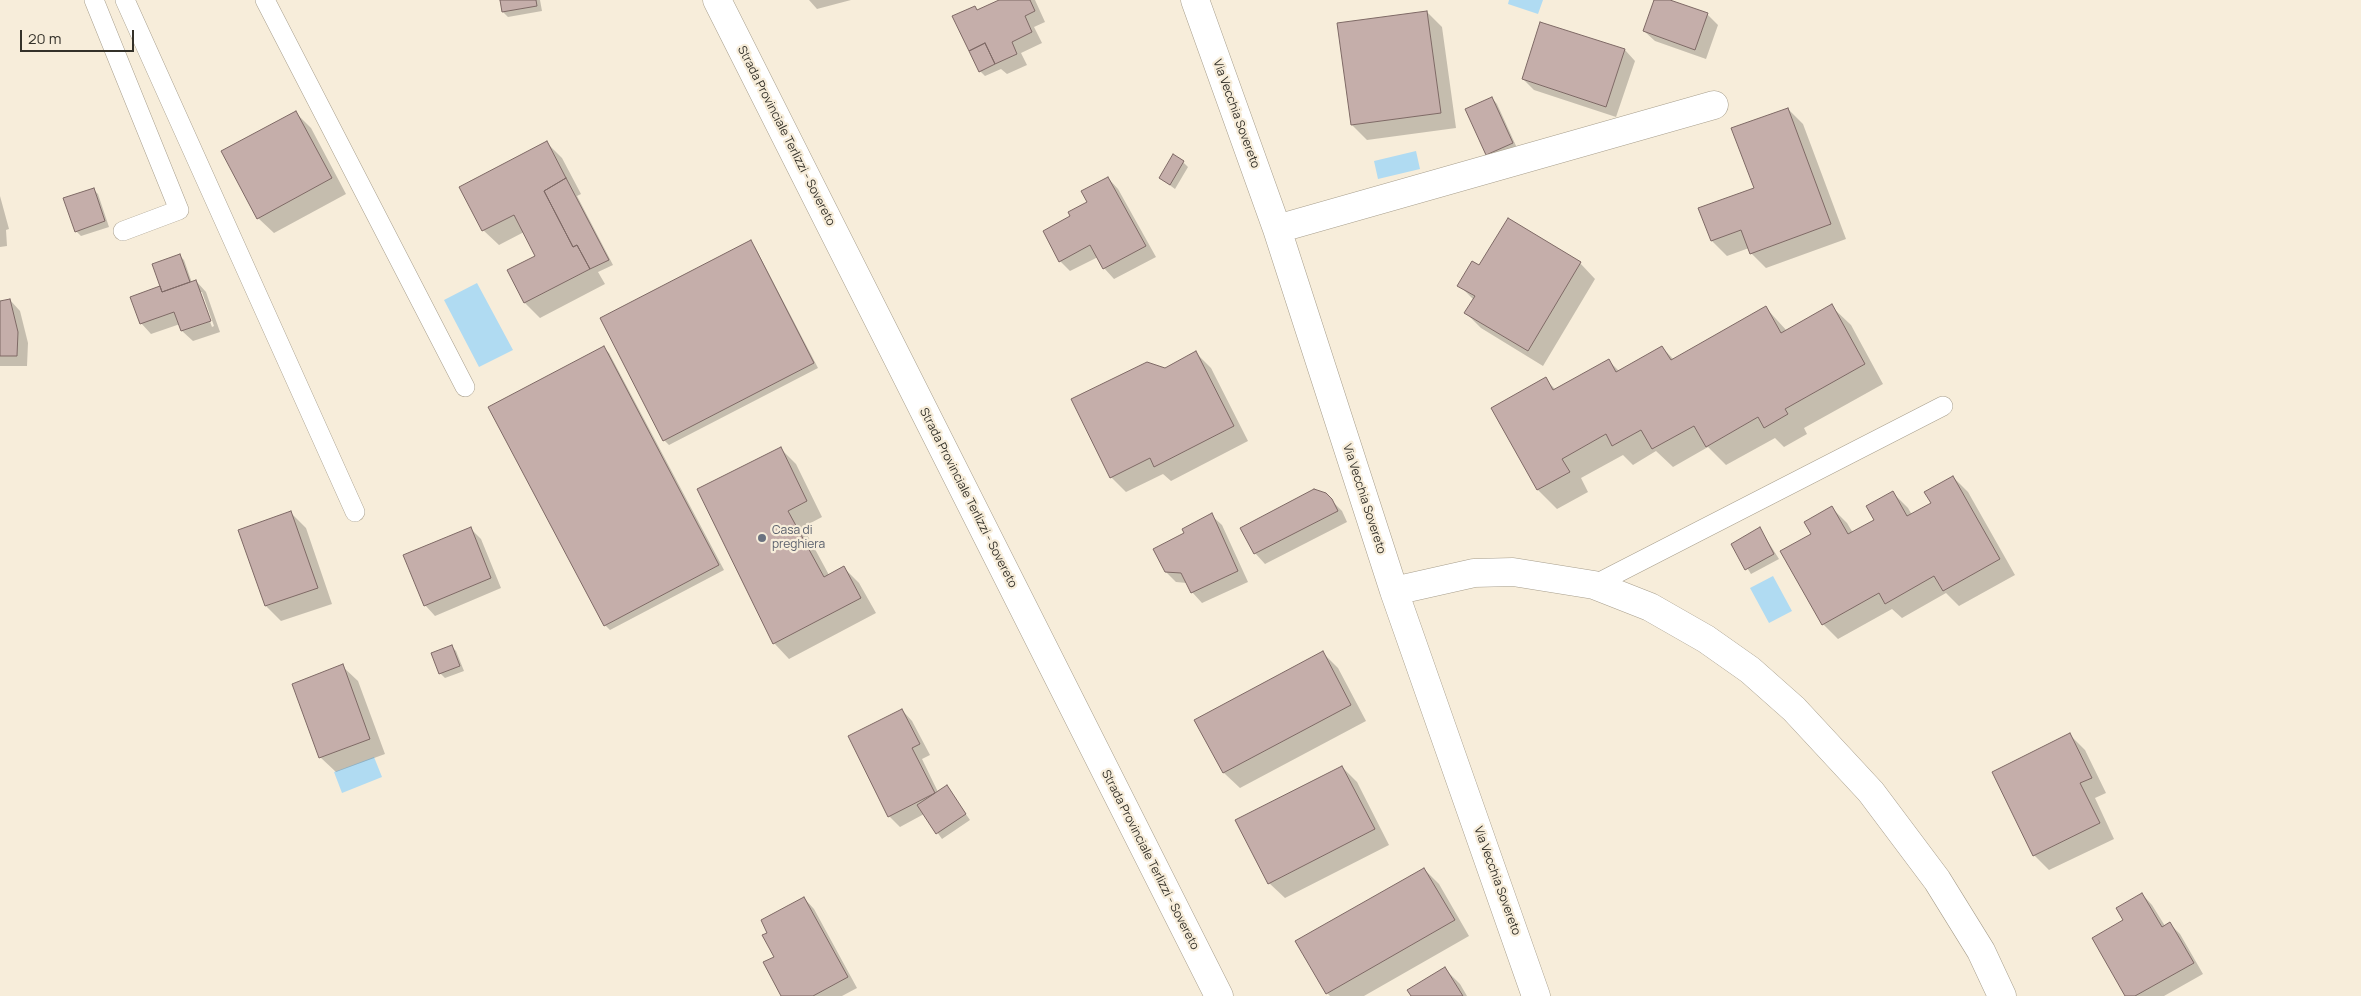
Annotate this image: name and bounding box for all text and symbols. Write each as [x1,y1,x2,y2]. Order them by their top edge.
scale bar [22,20,136,52]
text: 20 m [28,28,61,49]
street label: Strada Provinciale Terlizzi - Sovereto [734,44,838,228]
street label: Via Vecchia Sovereto [1210,58,1262,170]
street label: Strada Provinciale Terlizzi - Sovereto [916,406,1020,590]
street label: Via Vecchia Sovereto [1339,442,1389,556]
place label: Casa di preghiera [772,524,825,552]
marker: Casa di preghiera [756,532,768,544]
street label: Strada Provinciale Terlizzi - Sovereto [1098,768,1202,952]
street label: Via Vecchia Sovereto [1471,825,1523,937]

